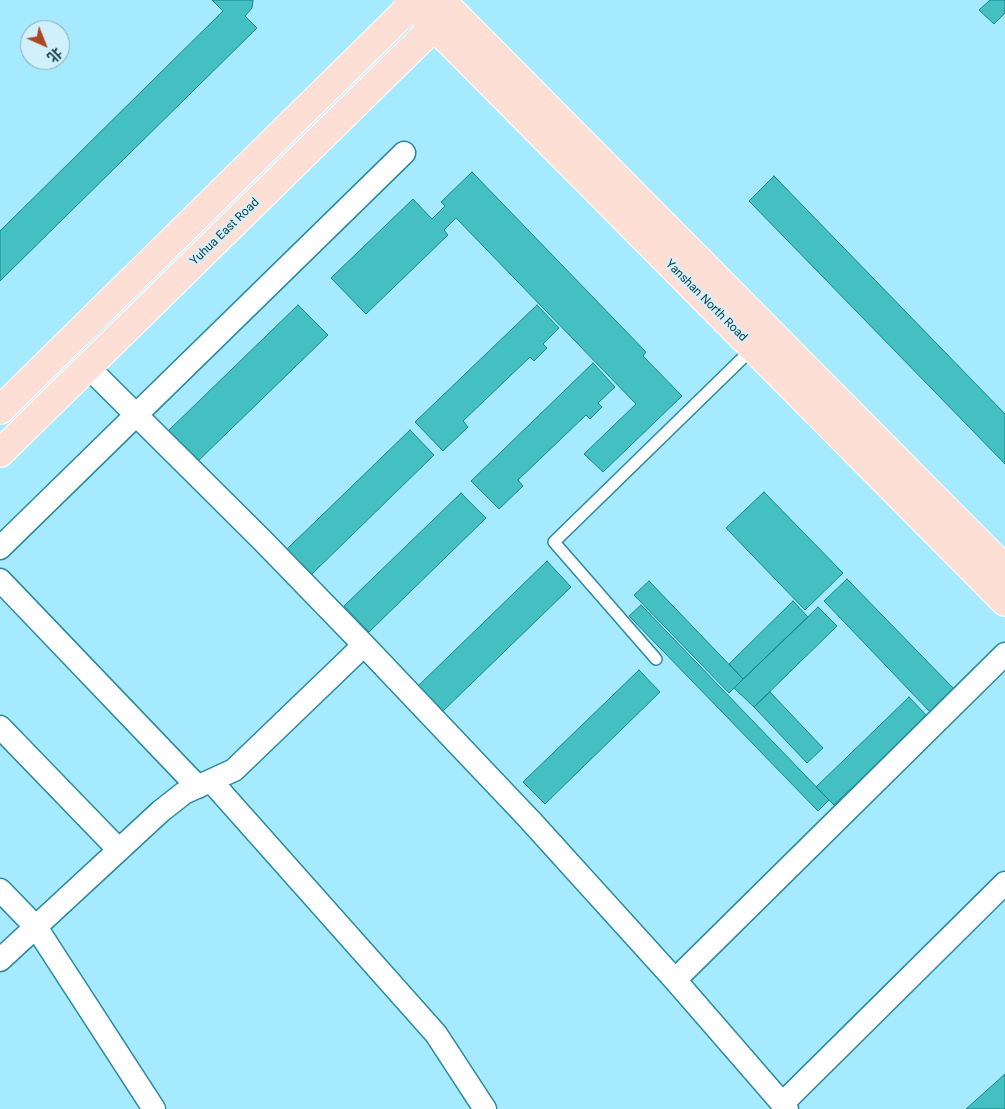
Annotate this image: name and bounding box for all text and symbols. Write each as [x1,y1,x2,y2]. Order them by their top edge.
north arrow [20,20,70,70]
text: 北 [44,44,65,66]
street label: Yuhua East Road [188,195,262,269]
street label: Yanshan North Road [662,257,750,345]

